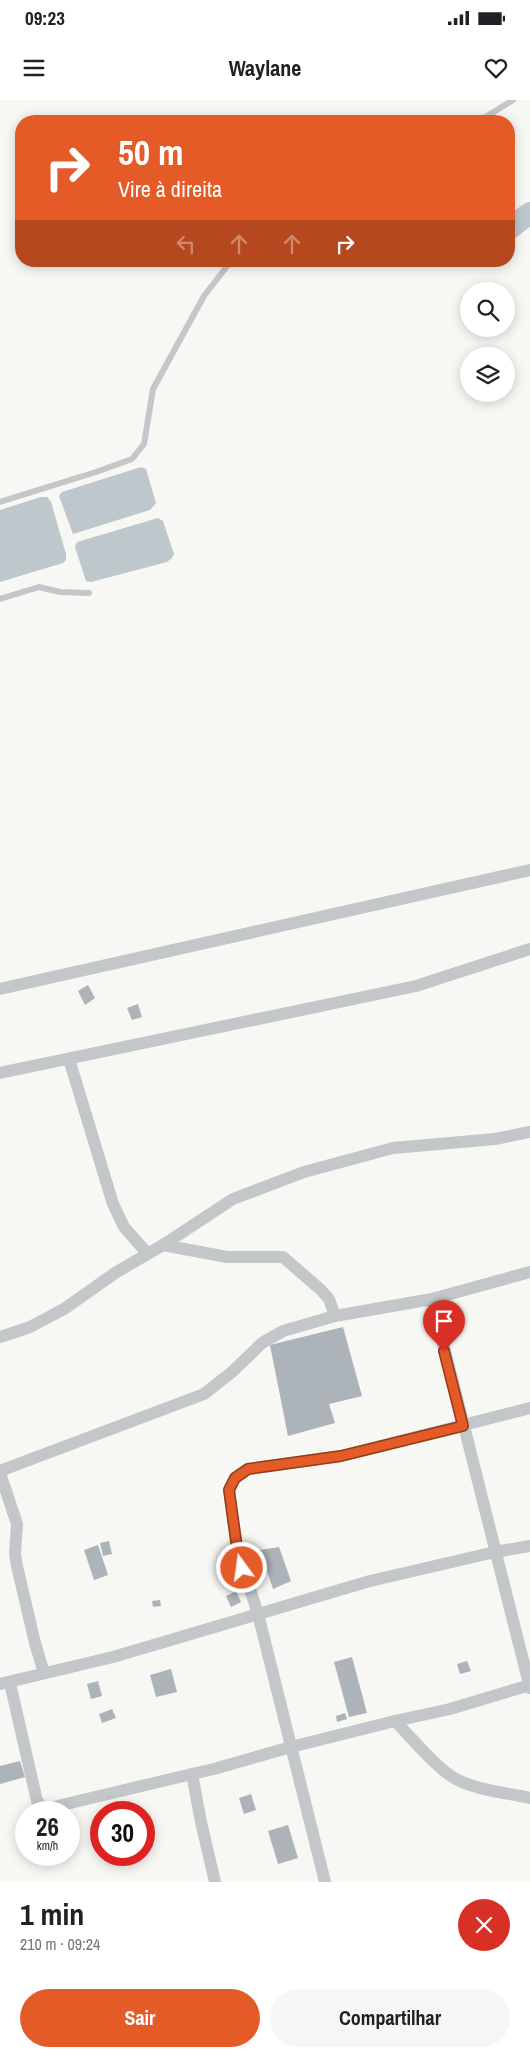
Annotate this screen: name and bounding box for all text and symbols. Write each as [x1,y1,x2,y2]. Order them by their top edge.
text: 09:23 [25,5,65,31]
text: Waylane [229,53,301,83]
icon: menu [20,54,48,82]
icon: heart [482,54,510,82]
text: 50 m [118,129,183,176]
icon: right [35,135,100,200]
text: Vire à direita [118,174,222,204]
icon: left [172,230,200,258]
icon: ahead [225,230,253,258]
icon: ahead [278,230,306,258]
icon: right [331,230,359,258]
map controls [460,282,515,402]
button: search [460,282,515,337]
button: layers [460,347,515,402]
pin [423,1300,465,1351]
icon: arrive [430,1307,458,1335]
position arrow [215,1541,267,1593]
speed limit sign: 30 [90,1801,155,1866]
text: 26 [36,1810,59,1844]
text: km/h [37,1838,58,1854]
text: 1 min [20,1894,84,1934]
button: close [458,1899,510,1951]
text: 210 m · 09:24 [20,1933,100,1955]
button: Sair [20,1989,260,2047]
button: Compartilhar [270,1989,510,2047]

